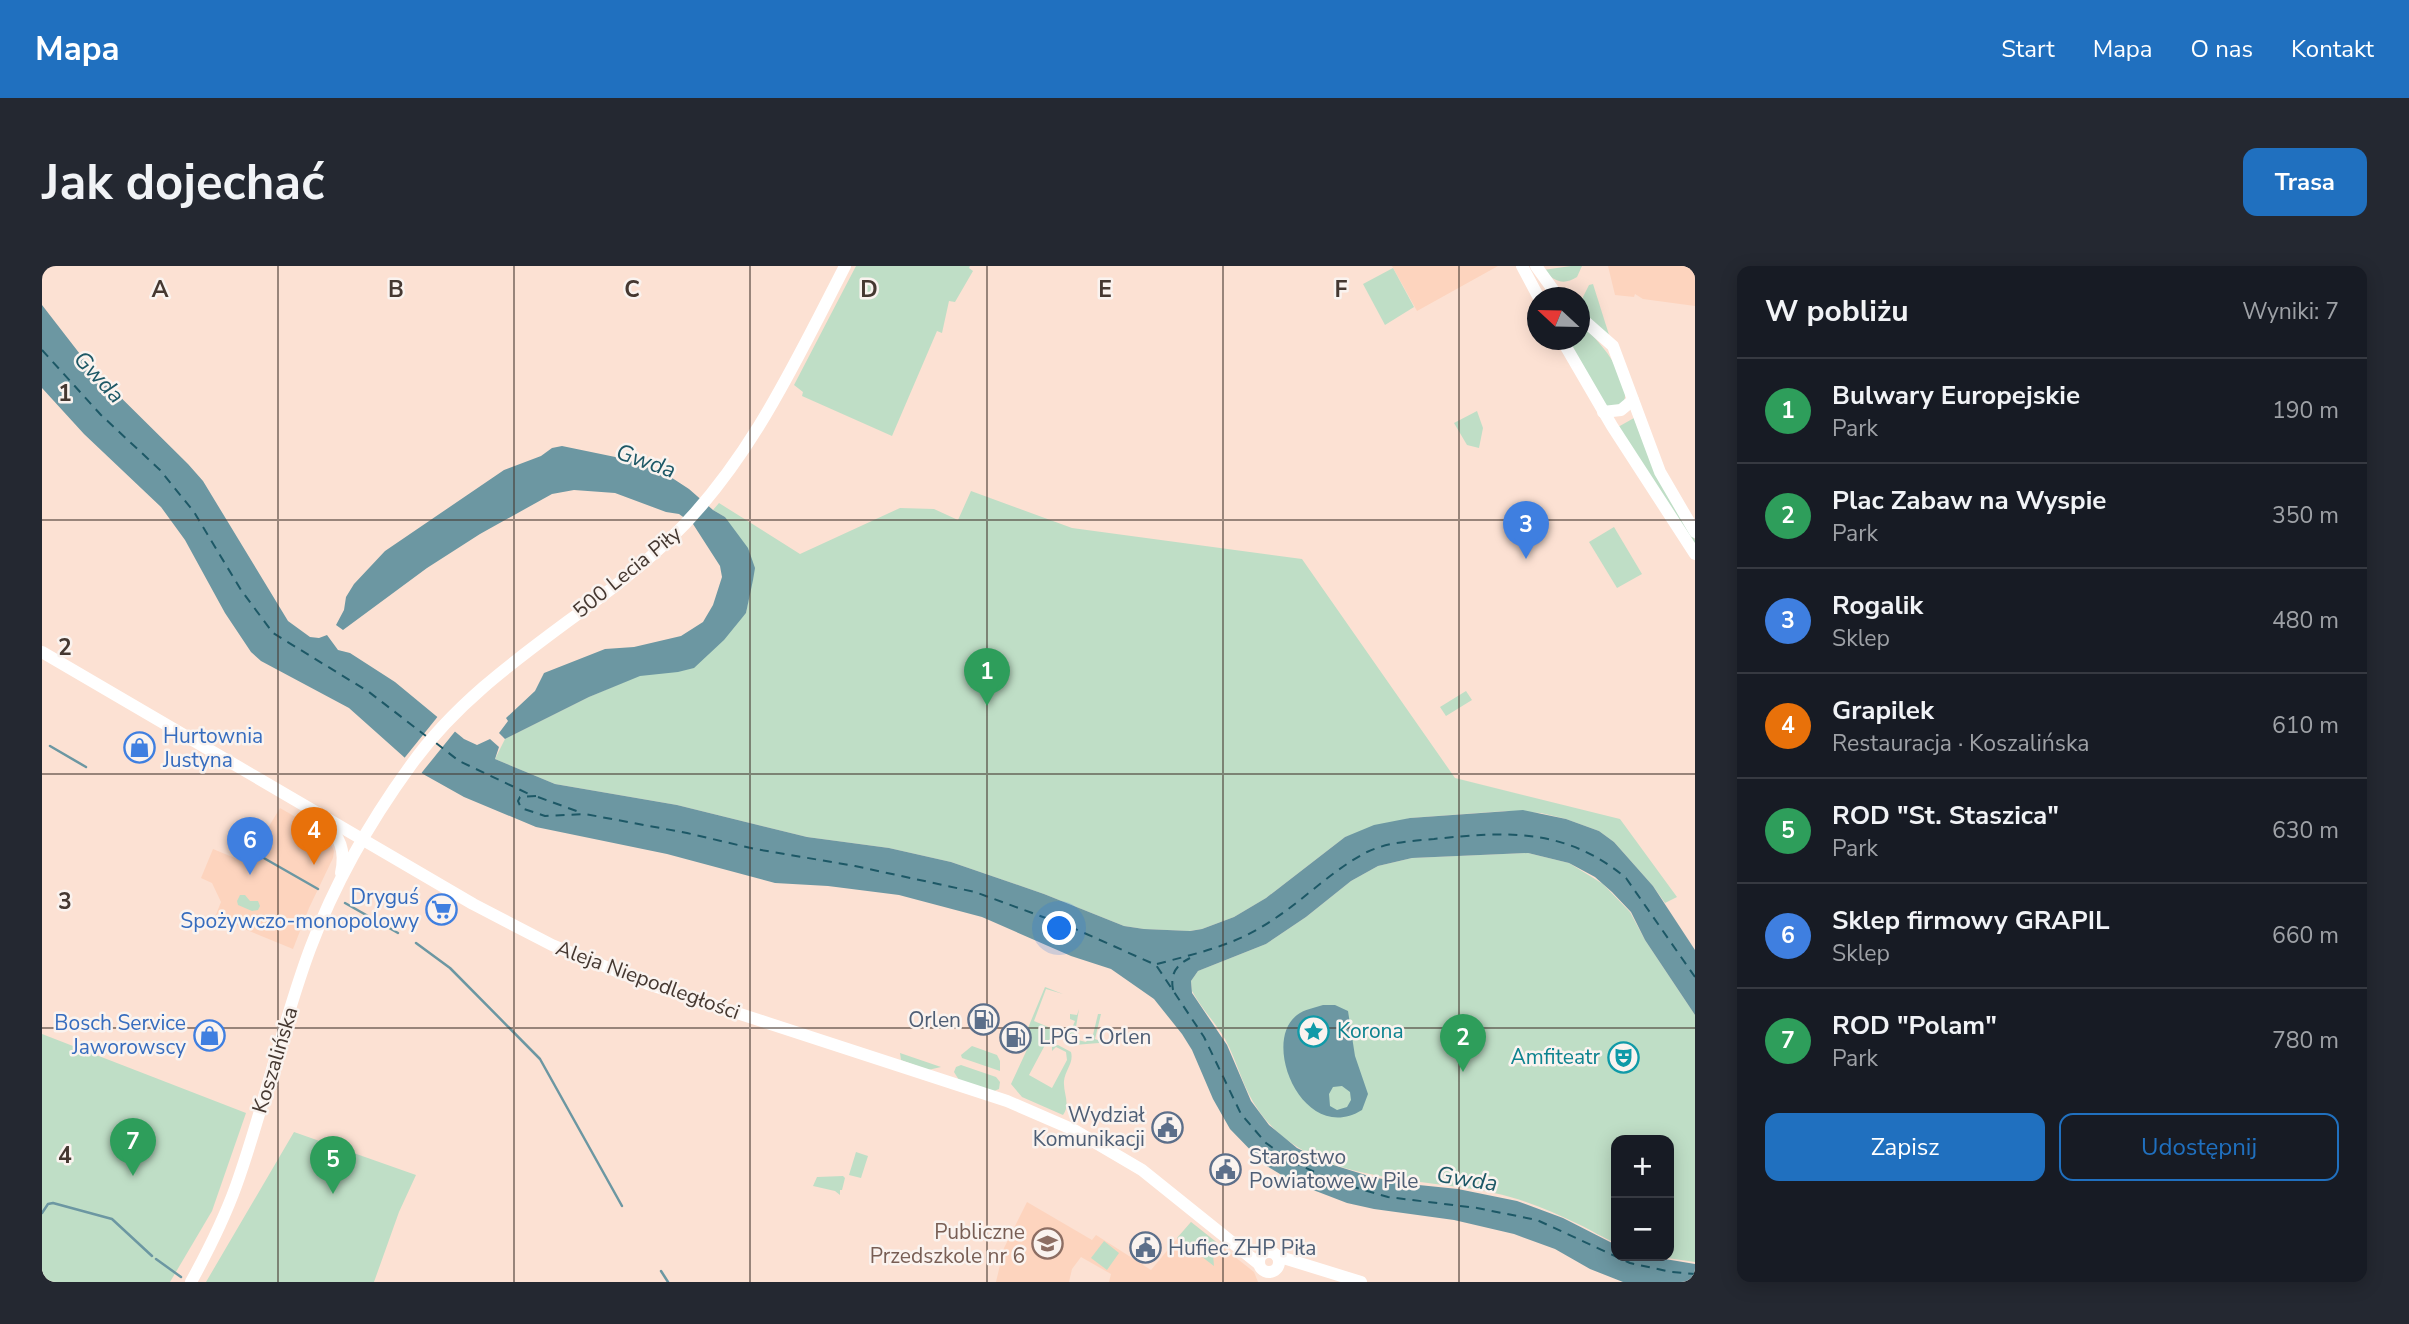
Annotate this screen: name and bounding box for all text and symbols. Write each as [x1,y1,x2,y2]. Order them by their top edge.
text: Mapa [35,27,120,72]
text: Start [2001,33,2055,65]
text: Mapa [2093,33,2153,65]
text: O nas [2191,33,2253,65]
text: Kontakt [2291,33,2374,65]
button: Trasa [2243,148,2367,216]
text: Jak dojechać [42,149,324,216]
text: A [151,274,169,305]
text: B [388,274,404,305]
text: C [624,274,640,305]
text: D [860,274,878,305]
text: E [1098,274,1112,305]
text: F [1335,274,1348,305]
north arrow [1527,287,1590,350]
text: W pobliżu [1765,291,1909,332]
text: Wyniki: 7 [2242,296,2339,327]
water label: Gwda [67,344,131,410]
text: 1 [58,378,72,409]
text: Bulwary Europejskie [1832,378,2080,413]
text: 1 [1781,395,1795,426]
text: 190 m [2272,395,2339,426]
text: Park [1832,413,1878,444]
water label: Gwda [612,436,680,486]
text: Plac Zabaw na Wyspie [1832,483,2106,518]
text: 2 [1781,500,1795,531]
text: 350 m [2272,500,2339,531]
pin: 3 [1503,501,1549,559]
text: Park [1832,518,1878,549]
street label: 500 Lecia Piły [567,520,687,624]
text: Rogalik [1832,588,1923,623]
text: 3 [1781,605,1795,636]
text: 480 m [2272,605,2339,636]
text: Sklep [1832,623,1890,654]
text: 2 [58,632,72,663]
pin: 1 [964,648,1010,706]
text: Grapilek [1832,693,1934,728]
text: 4 [1781,710,1795,741]
text: 610 m [2272,710,2339,741]
place label: Hurtownia Justyna [162,722,263,774]
text: Restauracja · Koszalińska [1832,728,2090,759]
shop icon: Hurtownia Justyna [123,731,157,765]
text: ROD "St. Staszica" [1832,798,2059,833]
pin: 4 [291,807,337,865]
text: 5 [1781,815,1795,846]
text: 630 m [2272,815,2339,846]
pin: 6 [227,817,273,875]
text: Park [1832,833,1878,864]
place label: Dryguś Spożywczo-monopolowy [180,883,419,935]
text: 3 [58,886,72,917]
supermarket icon: Dryguś Spożywczo-monopolowy [425,892,459,926]
text: Sklep firmowy GRAPIL [1832,903,2110,938]
your location [1042,911,1076,945]
text: 6 [1781,920,1795,951]
text: 660 m [2272,920,2339,951]
street label: Aleja Niepodległości [552,934,744,1026]
text: Sklep [1832,938,1890,969]
street label: Koszalińska [246,1003,304,1117]
fuel station icon: Orlen [967,1003,1001,1037]
place label: Orlen [908,1006,961,1034]
text: ROD "Polam" [1832,1008,1997,1043]
place label: Bosch Service Jaworowscy [54,1009,186,1061]
place icon: Korona [1297,1014,1331,1048]
pin: 2 [1440,1014,1486,1072]
place label: Korona [1337,1017,1404,1045]
shop icon: Bosch Service Jaworowscy [192,1018,226,1052]
fuel station icon: LPG - Orlen [999,1020,1033,1054]
place label: LPG - Orlen [1039,1023,1151,1051]
text: 7 [1781,1025,1795,1056]
text: 780 m [2272,1025,2339,1056]
theatre icon: Amfiteatr [1606,1040,1640,1074]
place label: Amfiteatr [1511,1043,1600,1071]
text: Park [1832,1043,1878,1074]
place label: Wydział Komunikacji [1033,1101,1146,1153]
public building icon: Wydział Komunikacji [1151,1110,1185,1144]
button: Zapisz [1765,1113,2045,1181]
button: Udostępnij [2059,1113,2339,1181]
pin: 7 [110,1118,156,1176]
map controls [1611,1135,1674,1261]
button: + [1611,1135,1674,1198]
pin: 5 [310,1136,356,1194]
text: 4 [58,1140,72,1171]
place label: Starostwo Powiatowe w Pile [1249,1143,1418,1195]
public building icon: Starostwo Powiatowe w Pile [1209,1152,1243,1186]
water label: Gwda [1434,1159,1500,1199]
button: − [1611,1198,1674,1261]
place label: Publiczne Przedszkole nr 6 [870,1218,1025,1270]
school or university icon: Publiczne Przedszkole nr 6 [1031,1227,1065,1261]
public building icon: Hufiec ZHP Piła [1128,1231,1162,1265]
place label: Hufiec ZHP Piła [1168,1234,1316,1262]

